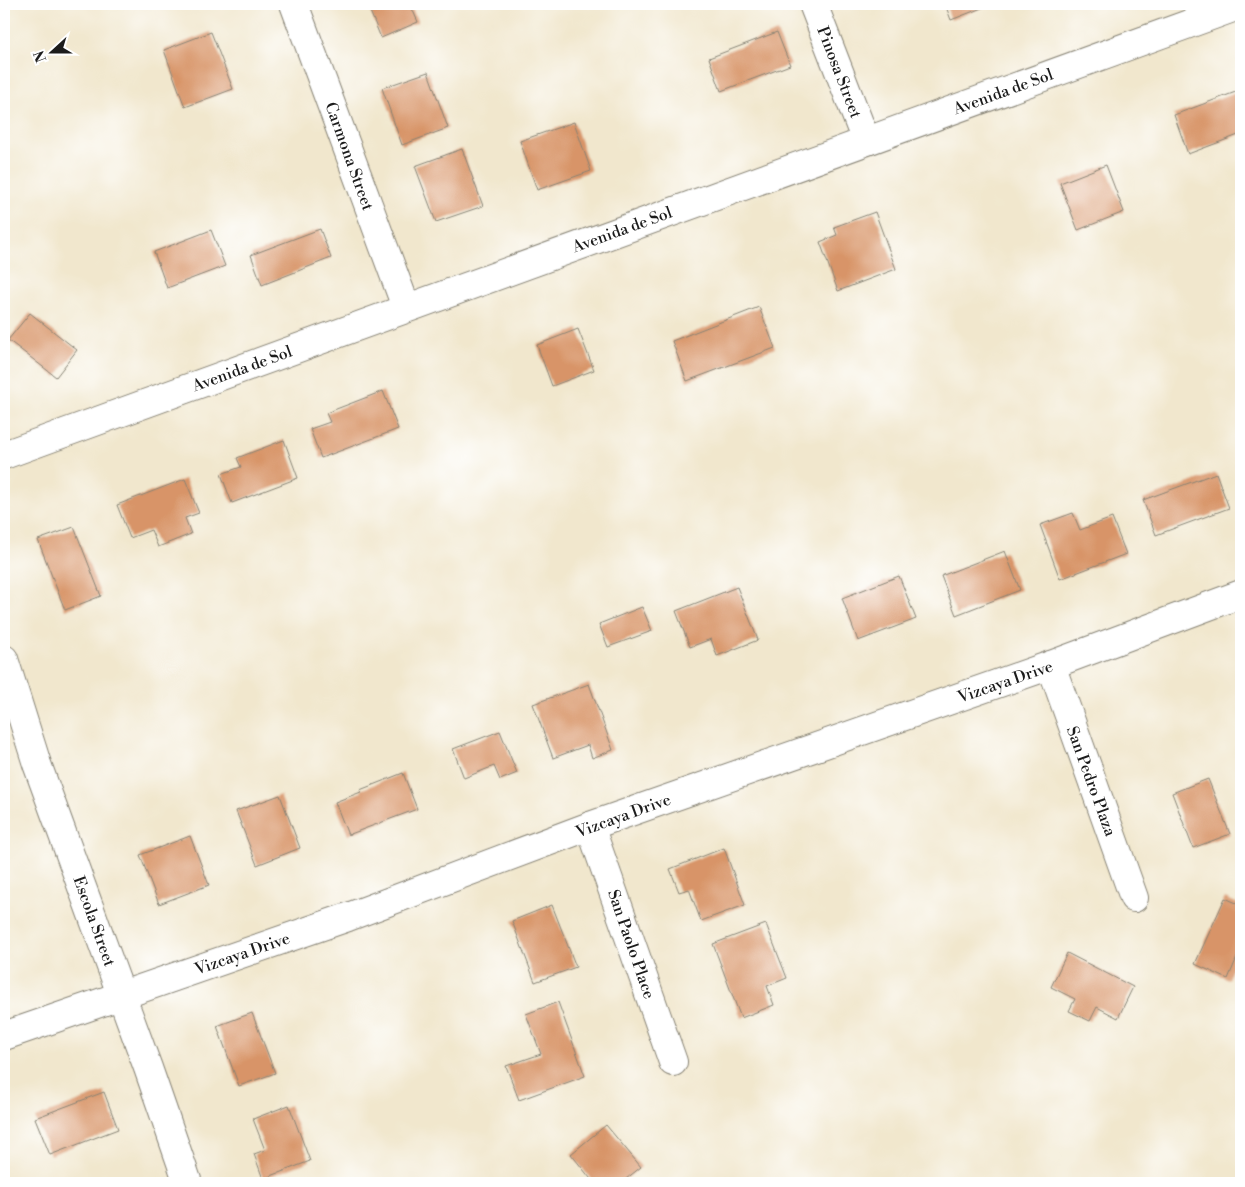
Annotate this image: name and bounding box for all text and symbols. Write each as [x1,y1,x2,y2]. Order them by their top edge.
street label: Pinosa Street [812,24,866,121]
north arrow [28,28,78,78]
text: N [30,48,51,65]
street label: Avenida de Sol [950,65,1056,120]
street label: Carmona Street [320,99,378,214]
street label: Avenida de Sol [569,203,675,258]
street label: Avenida de Sol [189,342,295,397]
street label: Vizcaya Drive [954,656,1056,708]
street label: San Pedro Plaza [1062,724,1121,840]
street label: Vizcaya Drive [572,790,673,843]
street label: Escola Street [68,873,120,970]
street label: San Paolo Place [603,887,659,1002]
street label: Vizcaya Drive [191,928,293,980]

